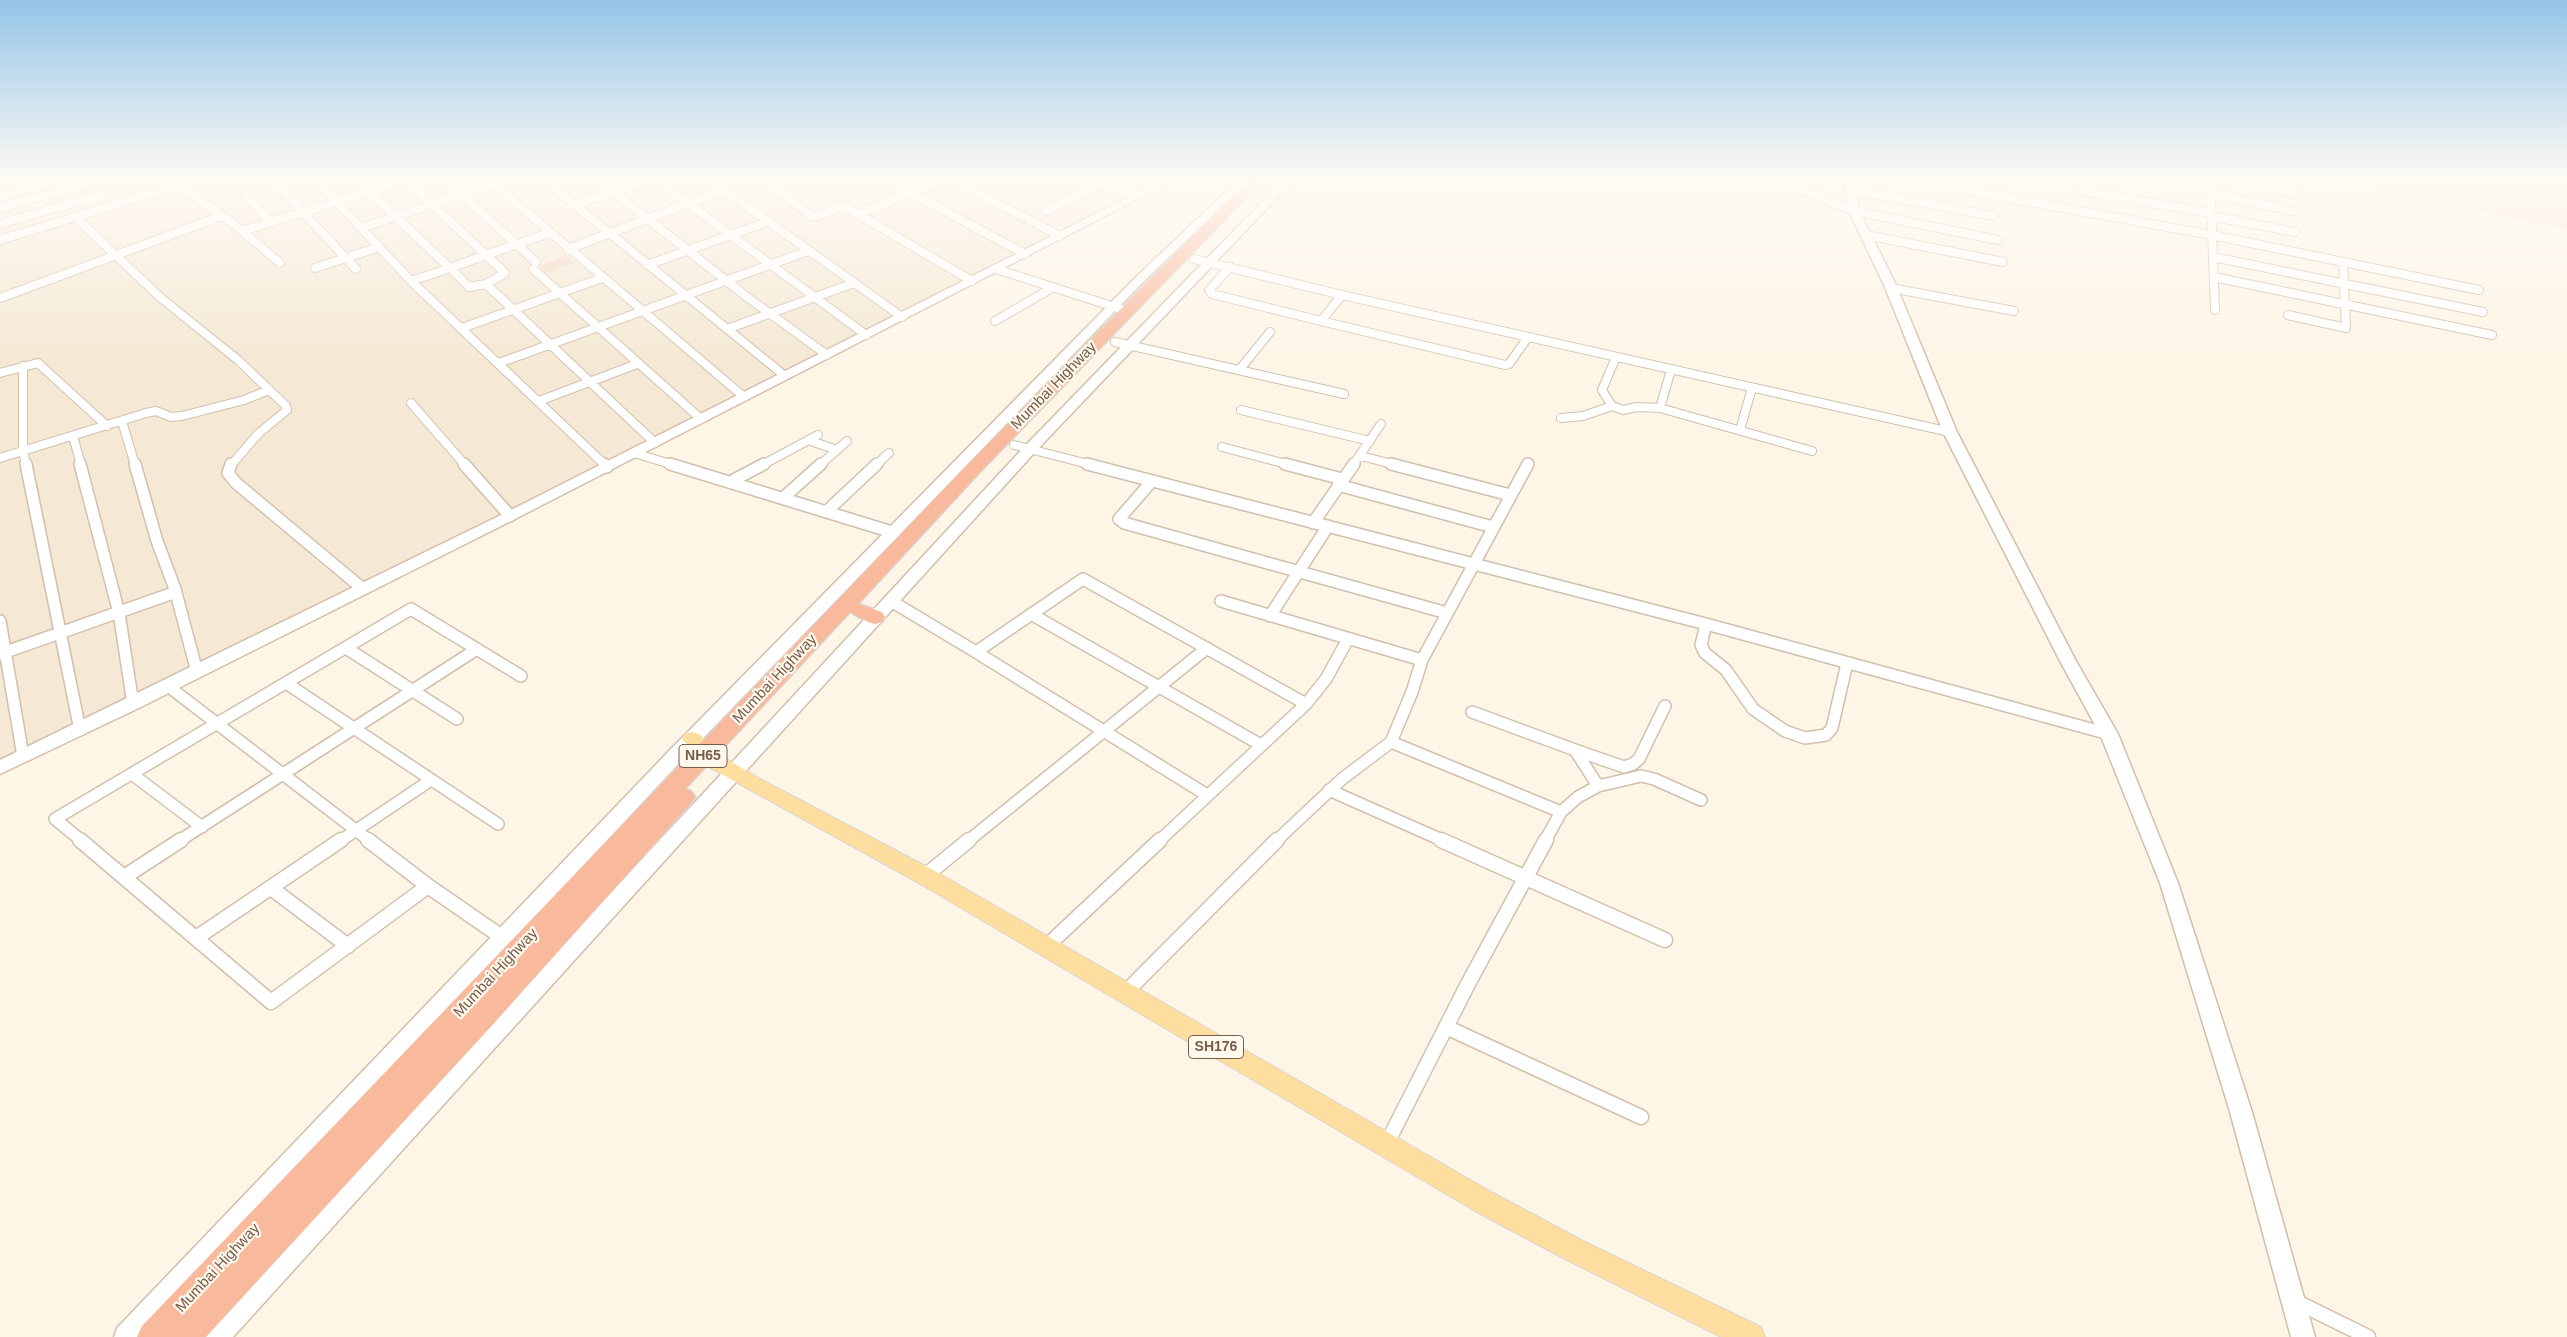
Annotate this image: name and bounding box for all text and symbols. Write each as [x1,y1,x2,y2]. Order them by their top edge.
street label: Mumbai Highway [1008,338,1100,434]
street label: Mumbai Highway [729,631,821,727]
road number: NH65 [679,744,727,768]
street label: Mumbai Highway [450,925,542,1021]
road number: SH176 [1188,1036,1244,1058]
street label: Mumbai Highway [172,1220,264,1316]

